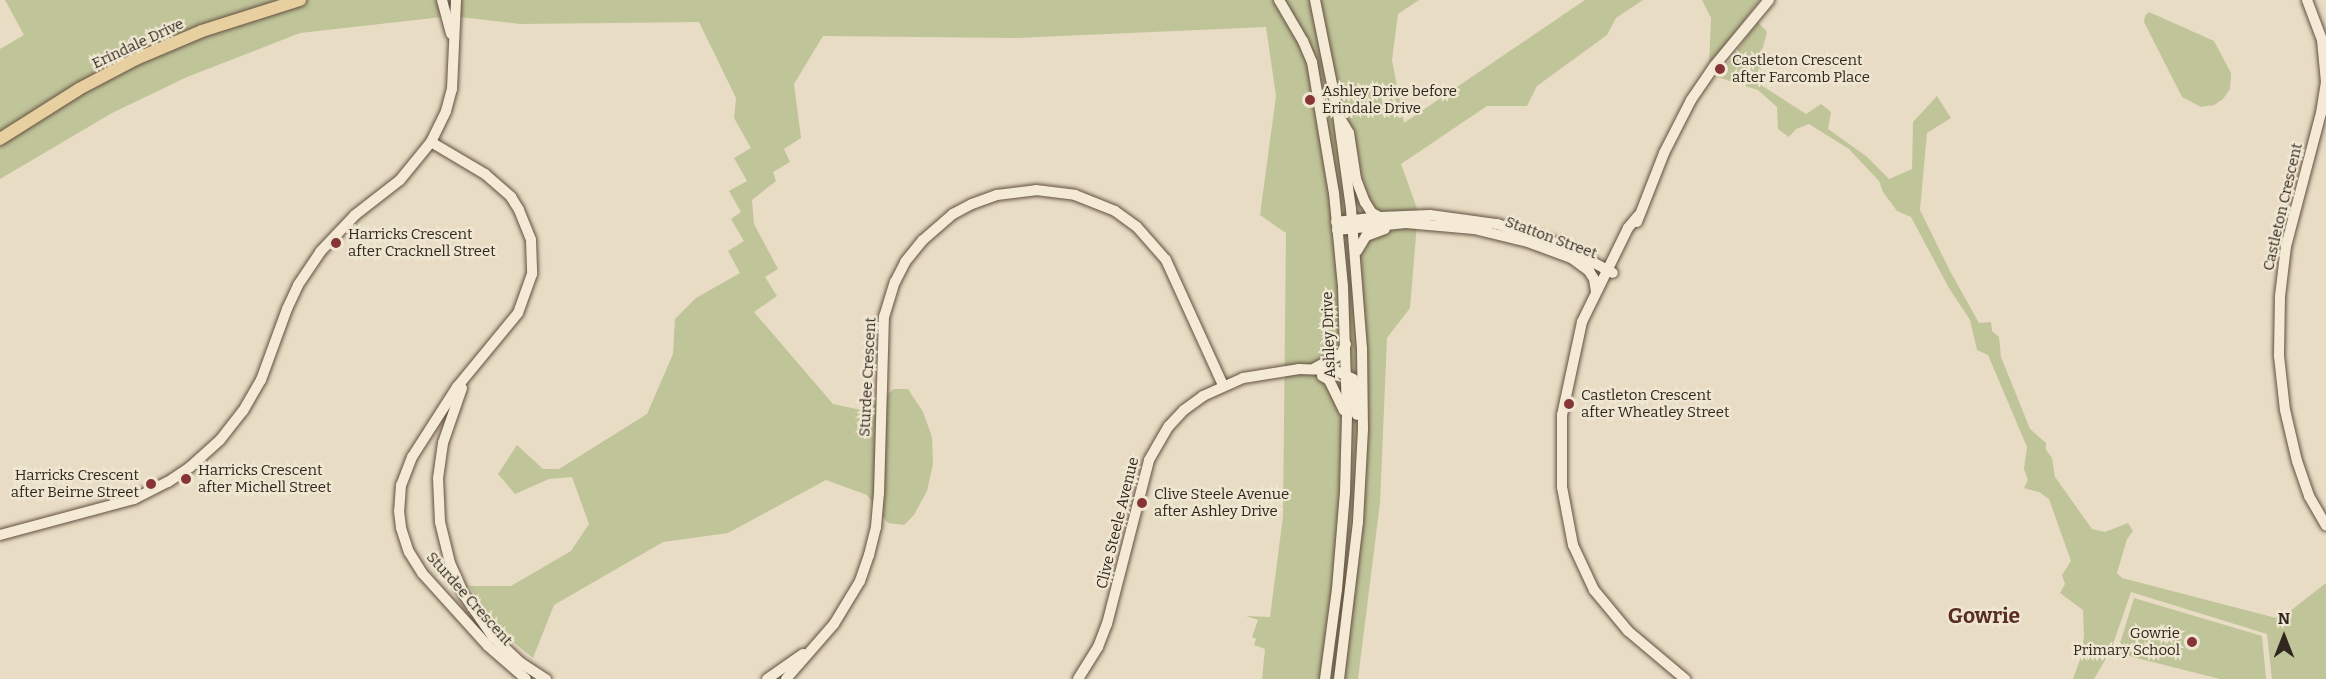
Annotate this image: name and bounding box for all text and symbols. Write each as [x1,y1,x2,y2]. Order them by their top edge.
street label: Erindale Drive [89,15,187,73]
place label: Castleton Crescent after Farcomb Place [1732,51,1870,86]
marker: Castleton Crescent after Farcomb Place [1713,62,1727,76]
place label: Ashley Drive before Erindale Drive [1322,82,1457,117]
marker: Ashley Drive before Erindale Drive [1303,93,1317,107]
street label: Castleton Crescent [2260,141,2306,273]
street label: Statton Street [1503,213,1599,263]
place label: Harricks Crescent after Cracknell Street [348,225,496,260]
marker: Harricks Crescent after Cracknell Street [329,236,343,250]
street label: Ashley Drive [1318,291,1340,379]
street label: Sturdee Crescent [856,317,880,437]
place label: Castleton Crescent after Wheatley Street [1581,386,1729,421]
marker: Castleton Crescent after Wheatley Street [1562,397,1576,411]
street label: Clive Steele Avenue [1093,455,1143,591]
place label: Harricks Crescent after Michell Street [198,461,331,496]
place label: Harricks Crescent after Beirne Street [11,466,139,501]
marker: Harricks Crescent after Michell Street [179,472,193,486]
marker: Harricks Crescent after Beirne Street [144,477,158,491]
place label: Clive Steele Avenue after Ashley Drive [1154,485,1289,520]
marker: Clive Steele Avenue after Ashley Drive [1135,496,1149,510]
street label: Sturdee Crescent [422,549,516,649]
district label: Gowrie [1948,603,2020,629]
north arrow [2254,607,2314,667]
text: N [2278,609,2290,628]
place label: Gowrie Primary School [2073,624,2180,659]
marker: Gowrie Primary School [2185,635,2199,649]

